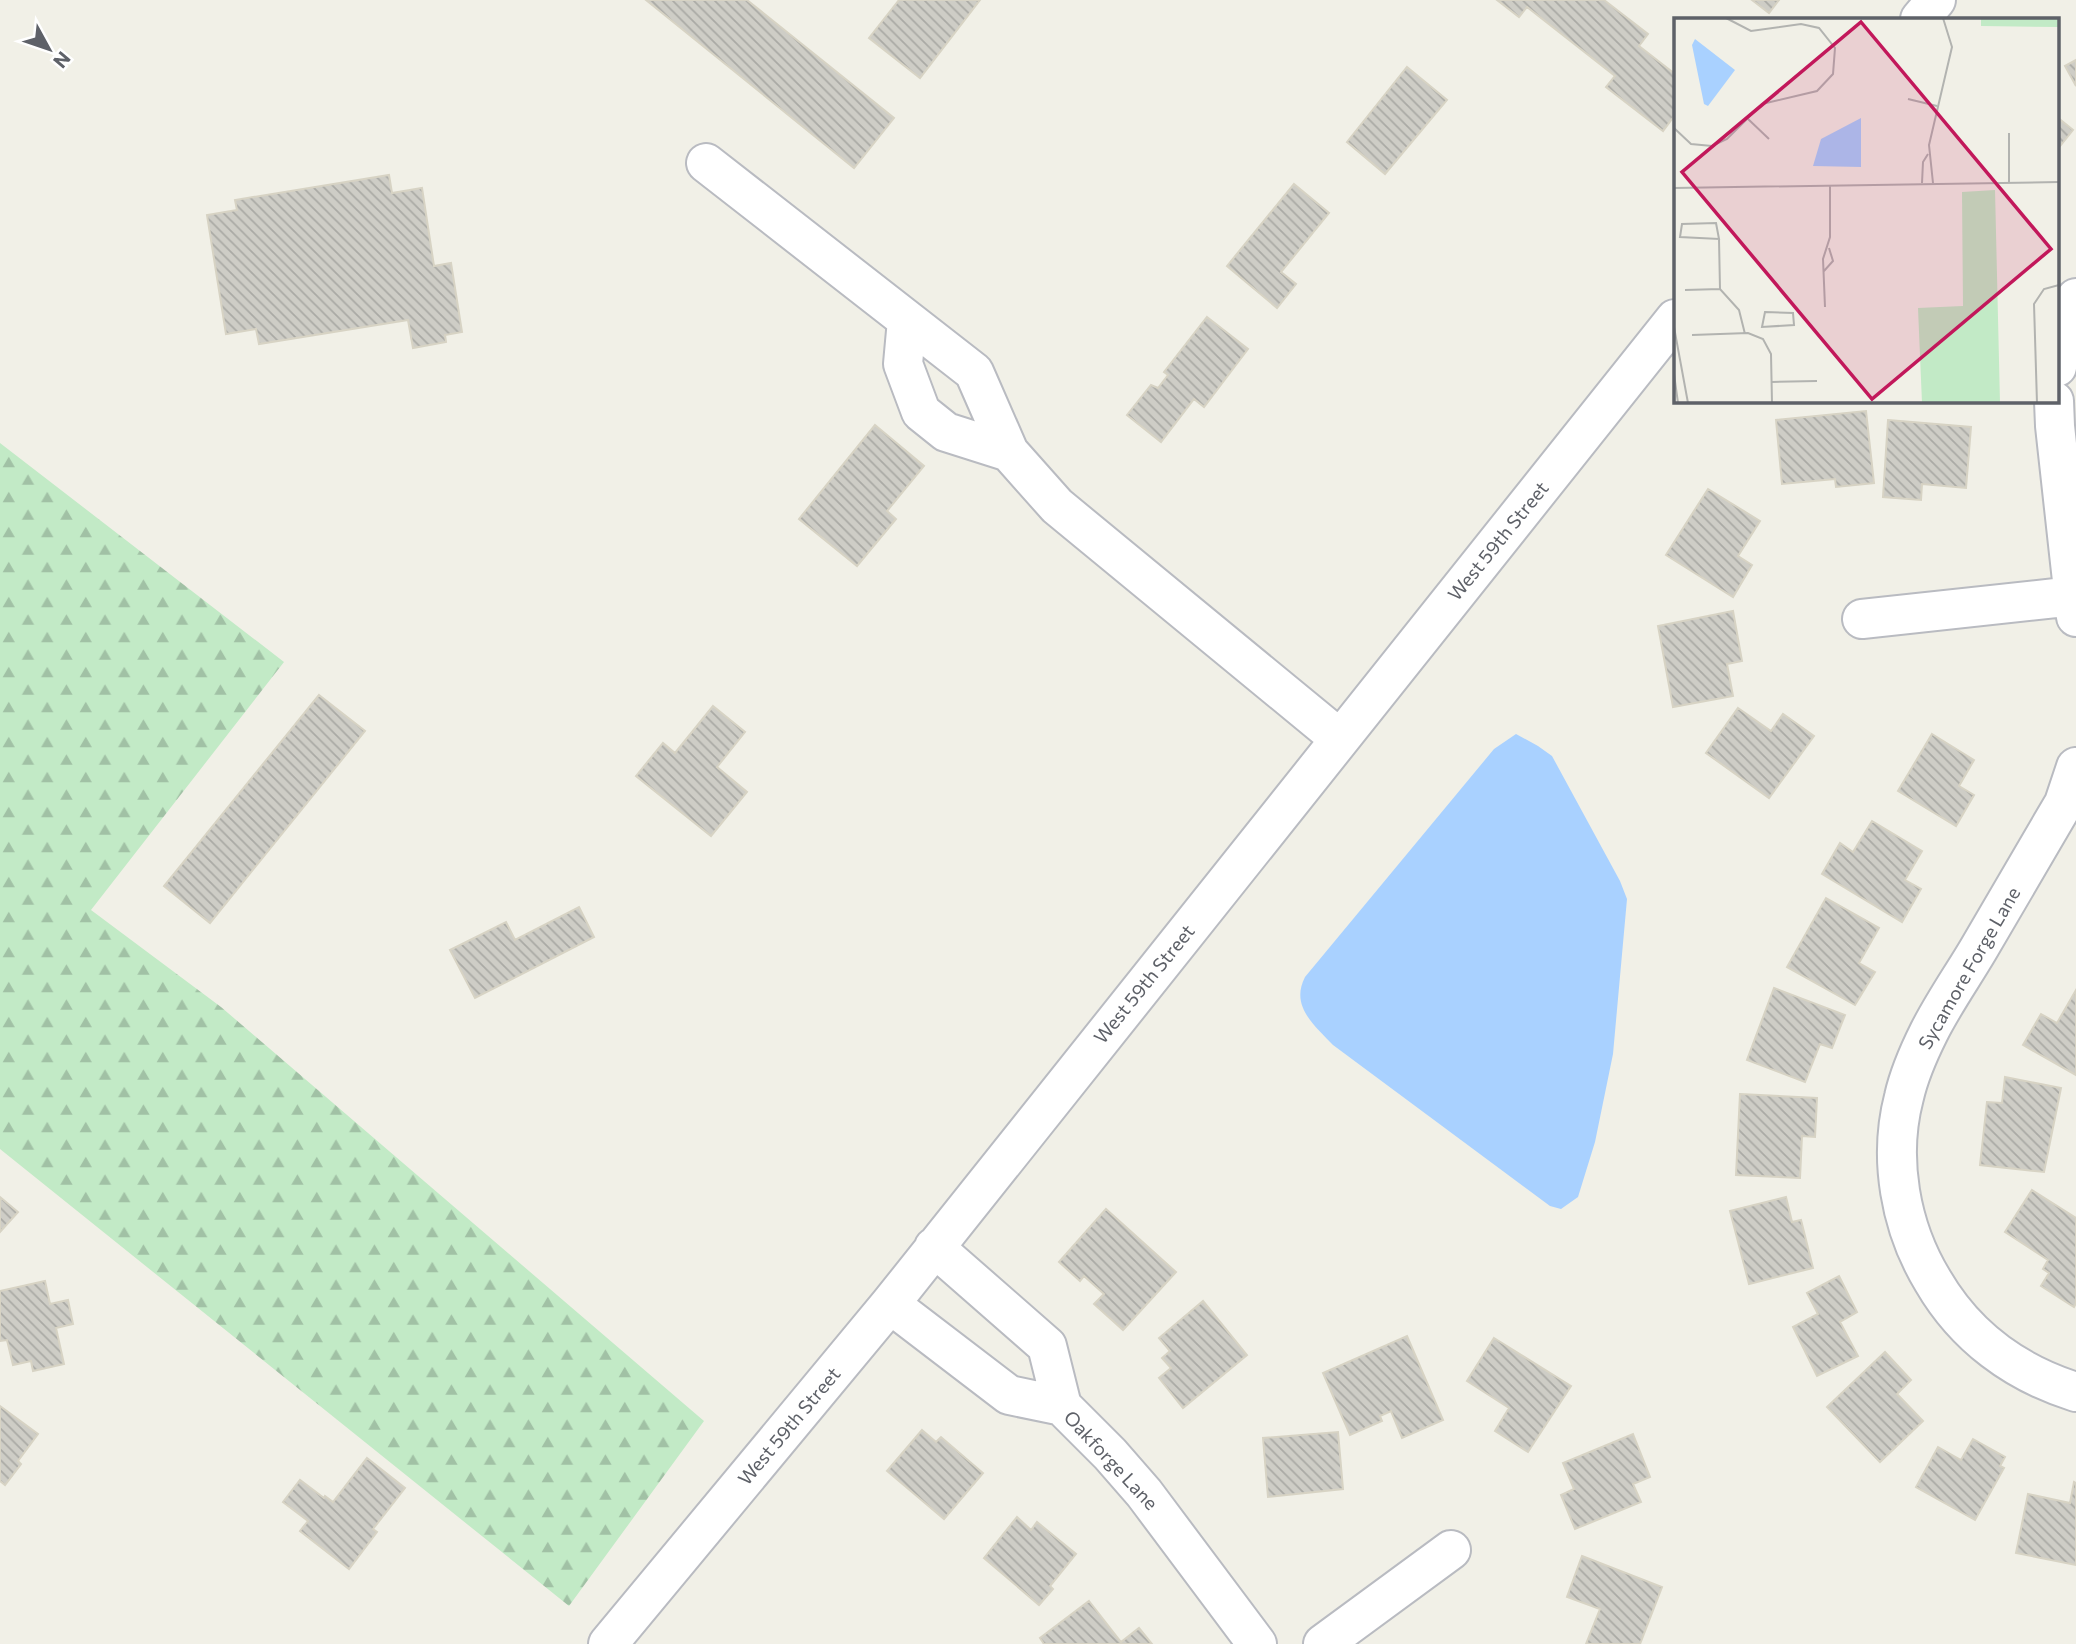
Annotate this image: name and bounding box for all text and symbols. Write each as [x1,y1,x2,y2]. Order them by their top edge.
north arrow [14,14,84,84]
inset map [1674,18,2058,402]
text: N [49,47,76,73]
street label: West 59th Street [1443,476,1553,605]
street label: Sycamore Forge Lane [1913,883,2024,1053]
street label: West 59th Street [1089,919,1199,1048]
street label: West 59th Street [733,1362,845,1489]
street label: Oakforge Lane [1060,1405,1163,1514]

